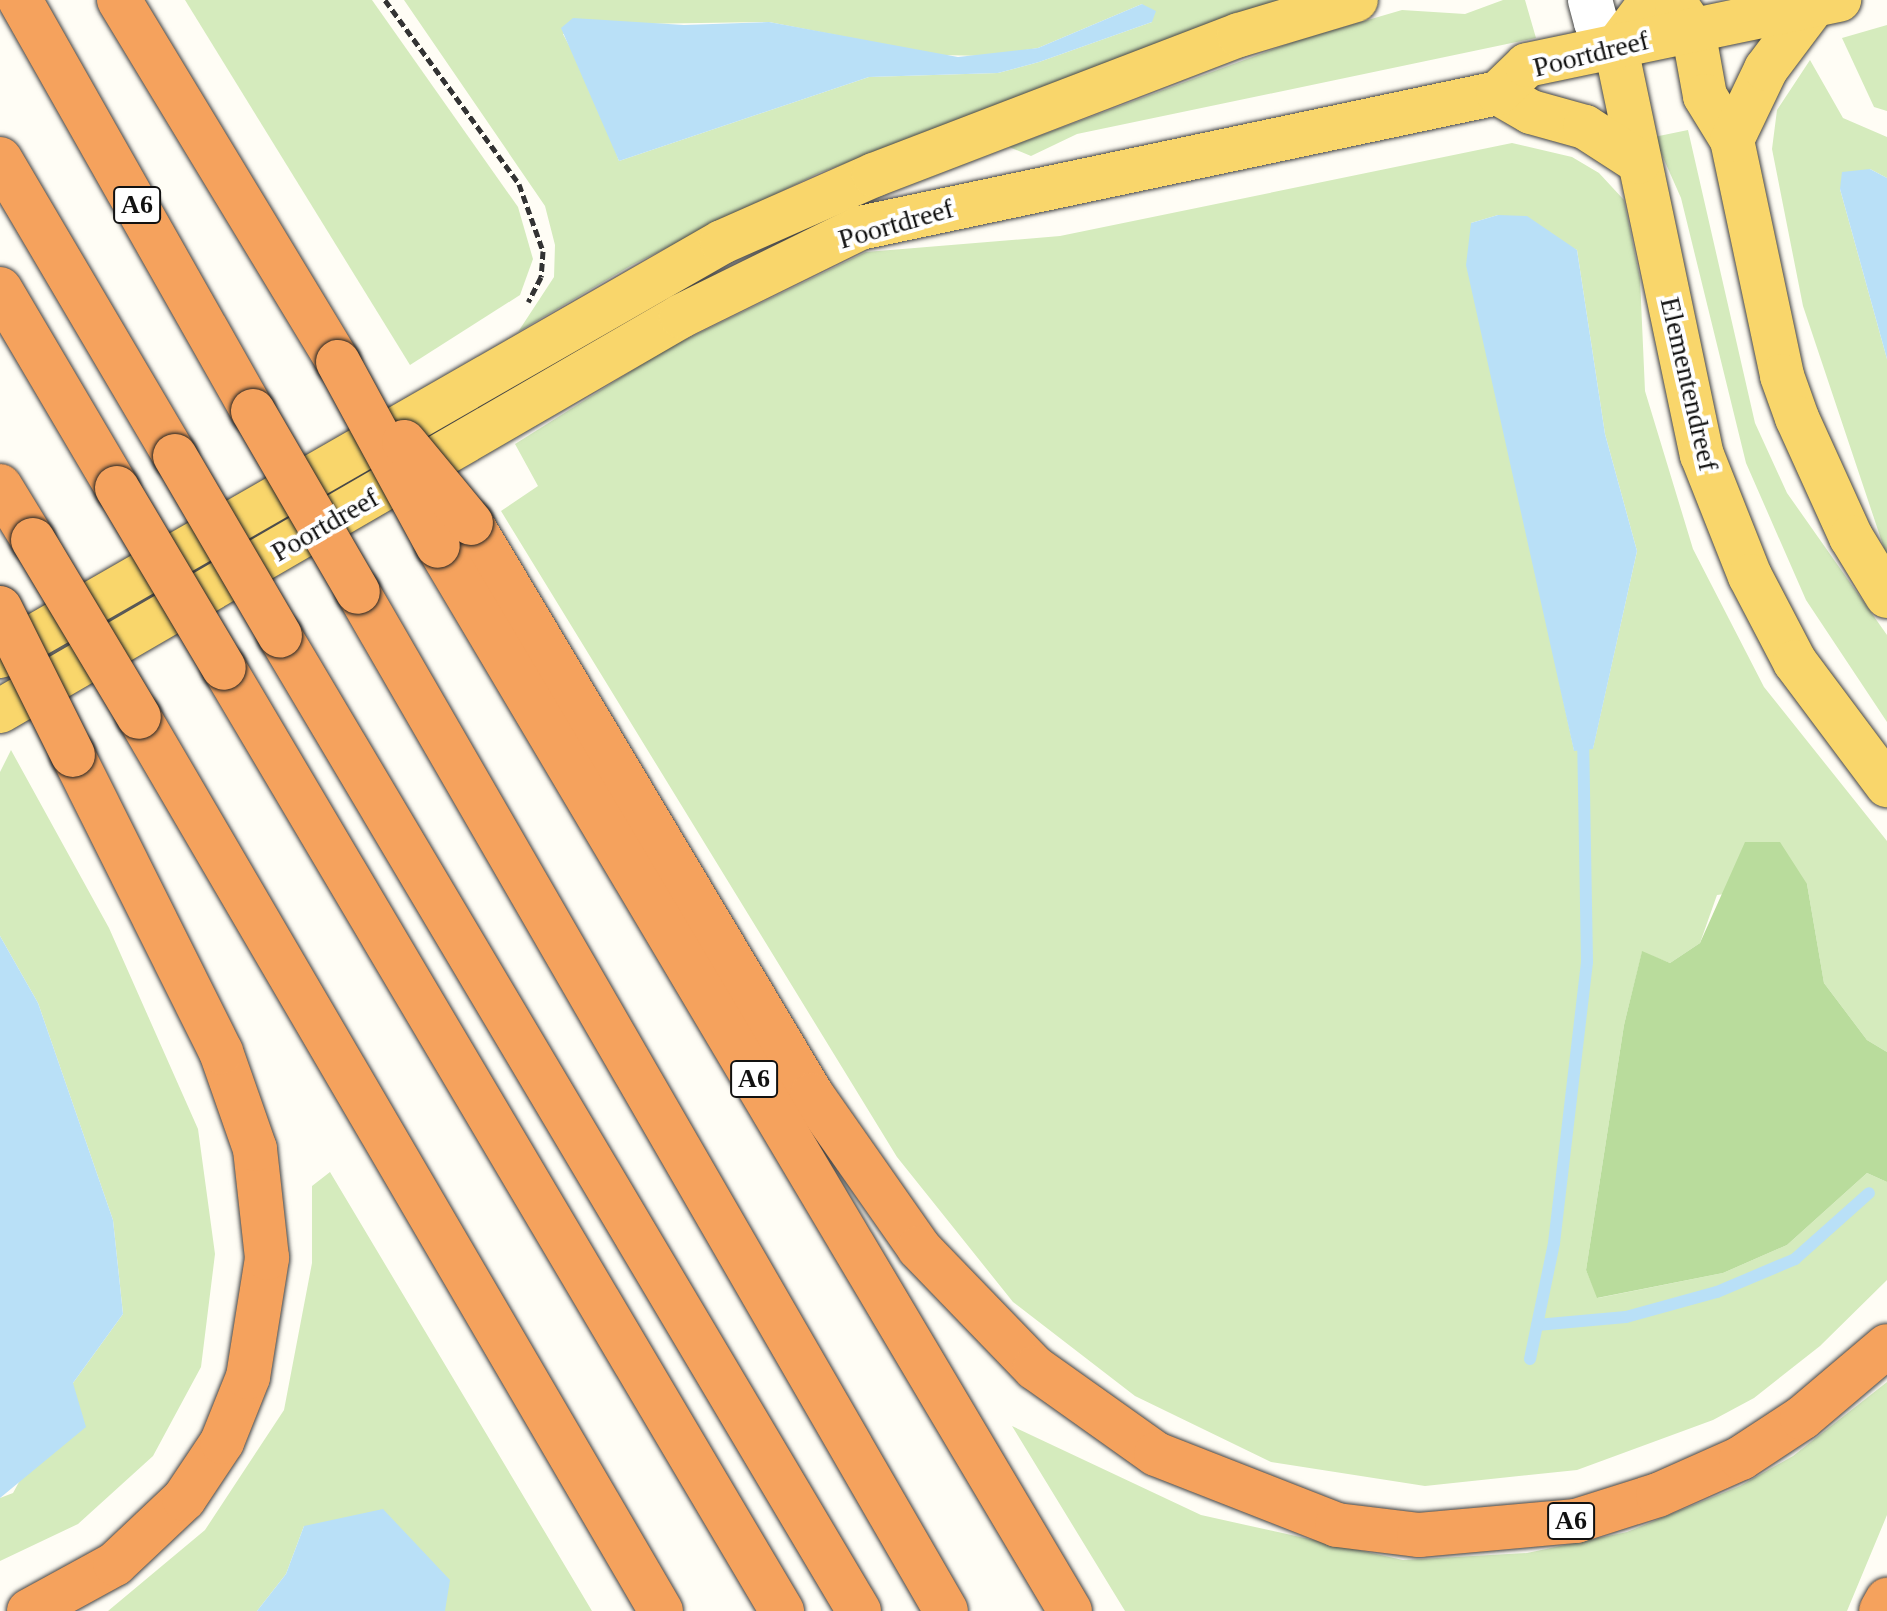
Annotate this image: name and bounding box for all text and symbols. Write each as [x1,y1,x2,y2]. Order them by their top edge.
street label: Poortdreef [1530,23,1652,85]
road number: A6 [113,183,161,227]
street label: Poortdreef [835,192,957,256]
street label: Elementendreef [1653,294,1725,474]
street label: Poortdreef [265,481,385,569]
road number: A6 [730,1057,778,1101]
road number: A6 [1547,1499,1595,1543]

